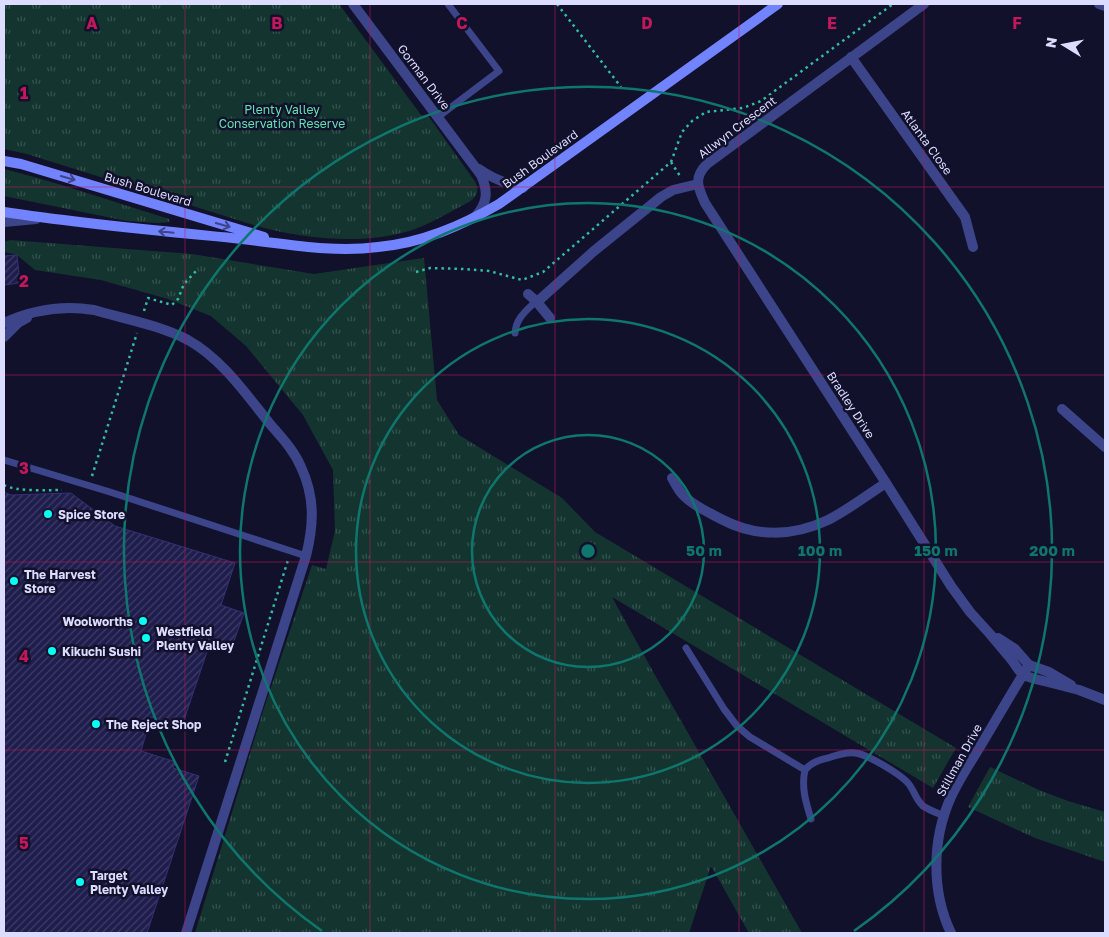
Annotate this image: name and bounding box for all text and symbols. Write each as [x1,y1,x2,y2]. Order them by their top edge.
text: A [86,13,98,33]
text: B [271,13,283,33]
text: C [456,13,468,33]
text: D [641,13,653,33]
text: E [827,13,837,33]
text: F [1012,13,1022,33]
north arrow [1039,20,1089,70]
text: N [1041,36,1060,49]
street label: Gorman Drive [395,41,453,113]
text: 1 [20,83,28,103]
street label: Allwyn Crescent [695,93,779,161]
park label: Plenty Valley Conservation Reserve [219,102,345,131]
street label: Atlanta Close [898,106,956,178]
street label: Bush Boulevard [499,126,581,192]
street label: Bush Boulevard [103,169,193,209]
one-way arrow [59,174,75,184]
one-way arrow [215,220,231,230]
one-way arrow [158,227,174,237]
text: 2 [19,271,29,291]
street label: Bradley Drive [824,369,878,441]
text: 3 [19,458,29,478]
place label: Spice Store [58,507,125,522]
marker: Spice Store [42,508,54,520]
text: 50 m [686,541,722,559]
text: 100 m [798,541,842,559]
text: 150 m [914,541,958,559]
text: 200 m [1029,541,1075,559]
centre of rings [579,542,597,560]
place label: The Harvest Store [24,567,96,596]
marker: The Harvest Store [8,575,20,587]
place label: Woolworths [63,614,133,629]
marker: Woolworths [137,615,149,627]
place label: Westfield Plenty Valley [156,624,235,653]
marker: Westfield Plenty Valley [140,632,152,644]
place label: Kikuchi Sushi [62,644,141,659]
marker: Kikuchi Sushi [46,645,58,657]
text: 4 [19,646,29,666]
place label: The Reject Shop [106,717,202,732]
marker: The Reject Shop [90,718,102,730]
street label: Stillman Drive [933,721,985,799]
text: 5 [19,833,29,853]
place label: Target Plenty Valley [90,868,169,897]
marker: Target Plenty Valley [74,876,86,888]

